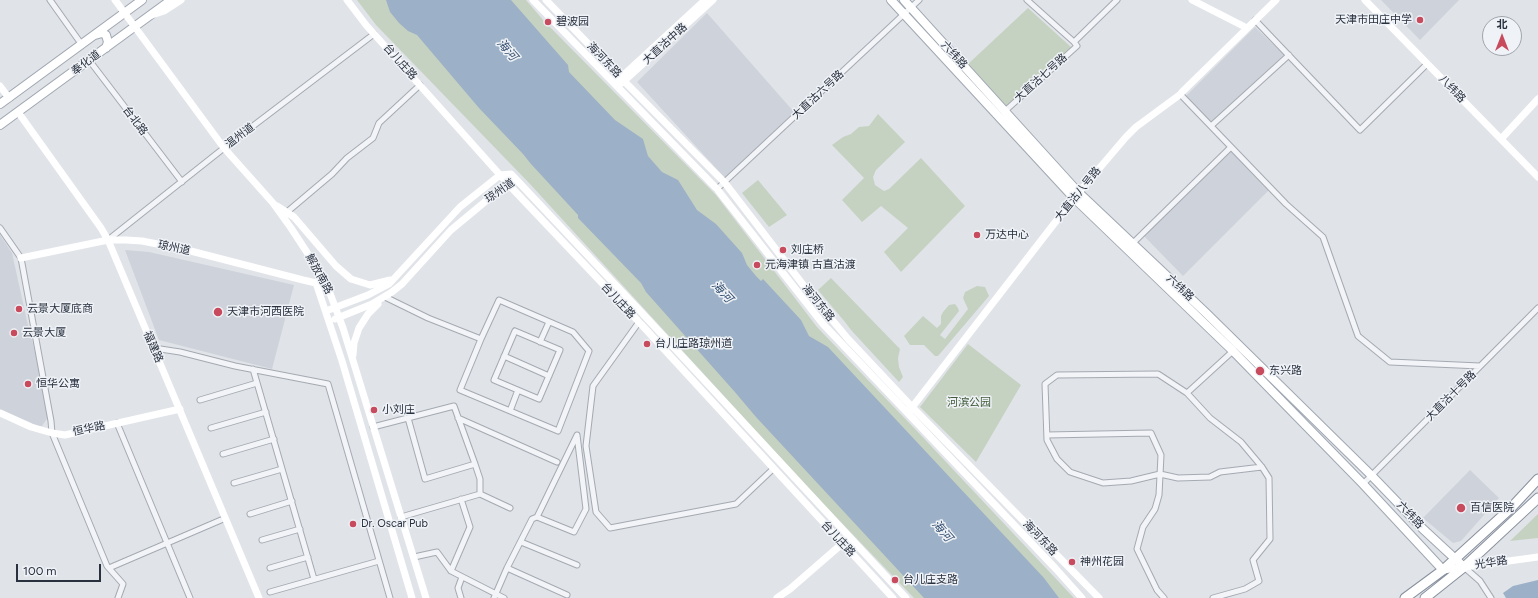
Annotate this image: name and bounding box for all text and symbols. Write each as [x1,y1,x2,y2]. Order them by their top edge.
place label: 天津市田庄中学 [1335,13,1412,27]
place label: 碧波园 [556,15,589,29]
marker: 天津市田庄中学 [1415,15,1425,25]
north arrow [1482,16,1522,56]
marker: 碧波园 [543,17,553,27]
text: 北 [1497,18,1508,31]
street label: 大直沽中路 [640,21,690,67]
water label: 海河 [494,36,520,64]
street label: 六纬路 [938,38,970,72]
street label: 海河东路 [584,40,624,80]
street label: 台儿庄路 [380,41,420,83]
street label: 奉化道 [69,48,103,78]
street label: 大直沽七号路 [1012,51,1070,105]
street label: 大直沽六号路 [789,68,847,122]
street label: 八纬路 [1436,73,1468,105]
street label: 台北路 [120,104,150,138]
street label: 温州道 [223,121,257,151]
street label: 大直沽八号路 [1052,164,1104,224]
street label: 琼州道 [483,176,517,206]
place label: 万达中心 [985,228,1029,242]
marker: 万达中心 [972,230,982,240]
street label: 琼州道 [156,238,192,258]
place label: 刘庄桥 [791,243,824,257]
marker: 刘庄桥 [778,245,788,255]
street label: 解放南路 [303,252,335,296]
place label: 元海津镇 古直沽渡 [765,258,856,272]
marker: 元海津镇 古直沽渡 [752,260,762,270]
street label: 六纬路 [1163,272,1197,304]
water label: 海河 [709,278,735,306]
street label: 台儿庄路 [598,280,638,322]
street label: 海河东路 [799,282,837,324]
place label: 云景大厦底商 [27,302,93,316]
marker: 云景大厦底商 [14,304,24,314]
place label: 天津市河西医院 [227,305,304,319]
marker: 天津市河西医院 [212,306,224,318]
place label: 云景大厦 [22,326,66,340]
marker: 云景大厦 [9,328,19,338]
street label: 福建路 [140,329,166,365]
place label: 台儿庄路琼州道 [655,337,732,351]
marker: 台儿庄路琼州道 [642,339,652,349]
place label: 东兴路 [1269,364,1302,378]
marker: 东兴路 [1254,365,1266,377]
street label: 大直沽十号路 [1423,368,1479,424]
place label: 恒华公寓 [36,377,80,391]
marker: 恒华公寓 [23,379,33,389]
park label: 河滨公园 [947,396,991,410]
place label: 小刘庄 [382,403,415,417]
marker: 小刘庄 [369,405,379,415]
street label: 恒华路 [71,419,107,439]
street label: 六纬路 [1394,499,1426,531]
place label: 百信医院 [1470,501,1514,515]
marker: 百信医院 [1455,502,1467,514]
place label: Dr. Oscar Pub [361,517,428,531]
water label: 海河 [929,517,955,545]
street label: 台儿庄路 [818,518,858,560]
street label: 海河东路 [1020,518,1060,558]
marker: Dr. Oscar Pub [348,519,358,529]
street label: 光华路 [1474,554,1508,572]
place label: 神州花园 [1080,555,1124,569]
scale bar [18,556,103,582]
marker: 神州花园 [1067,557,1077,567]
text: 100 m [23,564,57,578]
place label: 台儿庄支路 [903,573,958,587]
marker: 台儿庄支路 [890,575,900,585]

